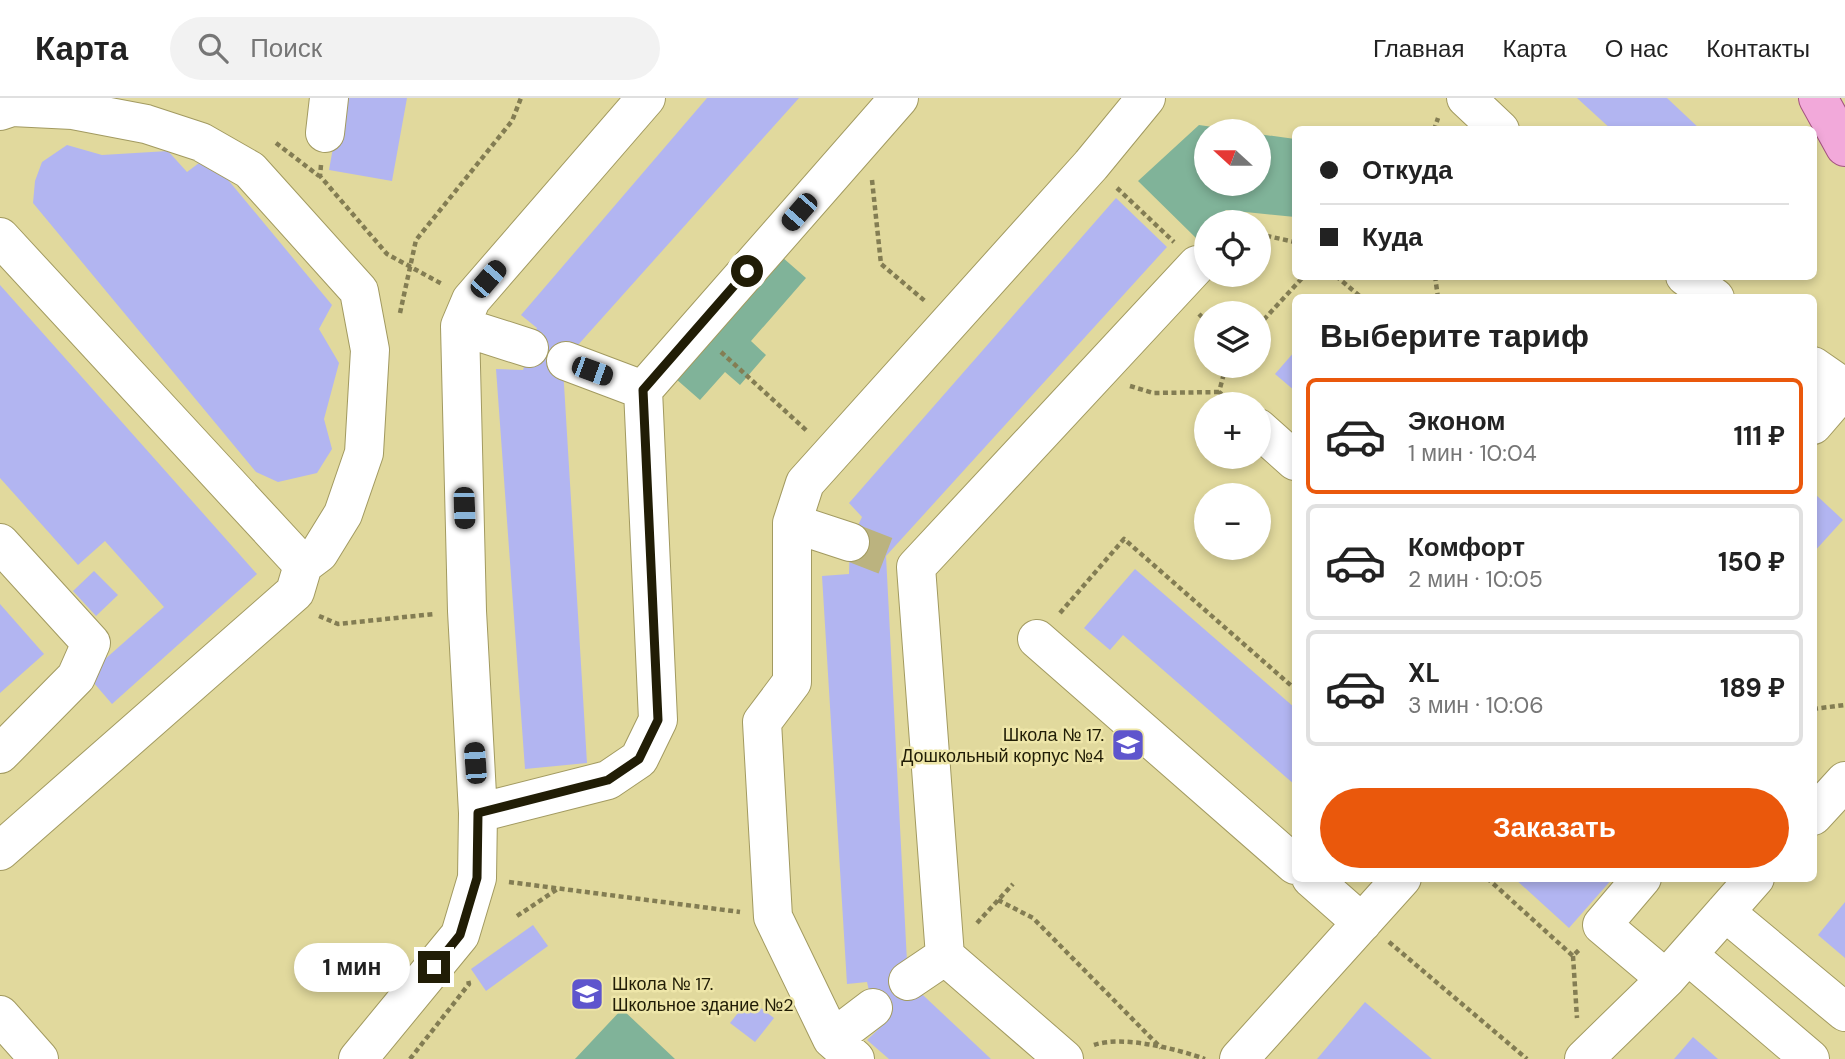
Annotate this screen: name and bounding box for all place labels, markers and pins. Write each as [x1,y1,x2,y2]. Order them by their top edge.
place label: Школа № 17. Дошкольный корпус №4 [901,723,1104,768]
school or university icon: Школа № 17. Дошкольный корпус №4 [1109,726,1147,764]
place label: Школа № 17. Школьное здание №2 [612,972,794,1017]
school or university icon: Школа № 17. Школьное здание №2 [568,975,606,1013]

